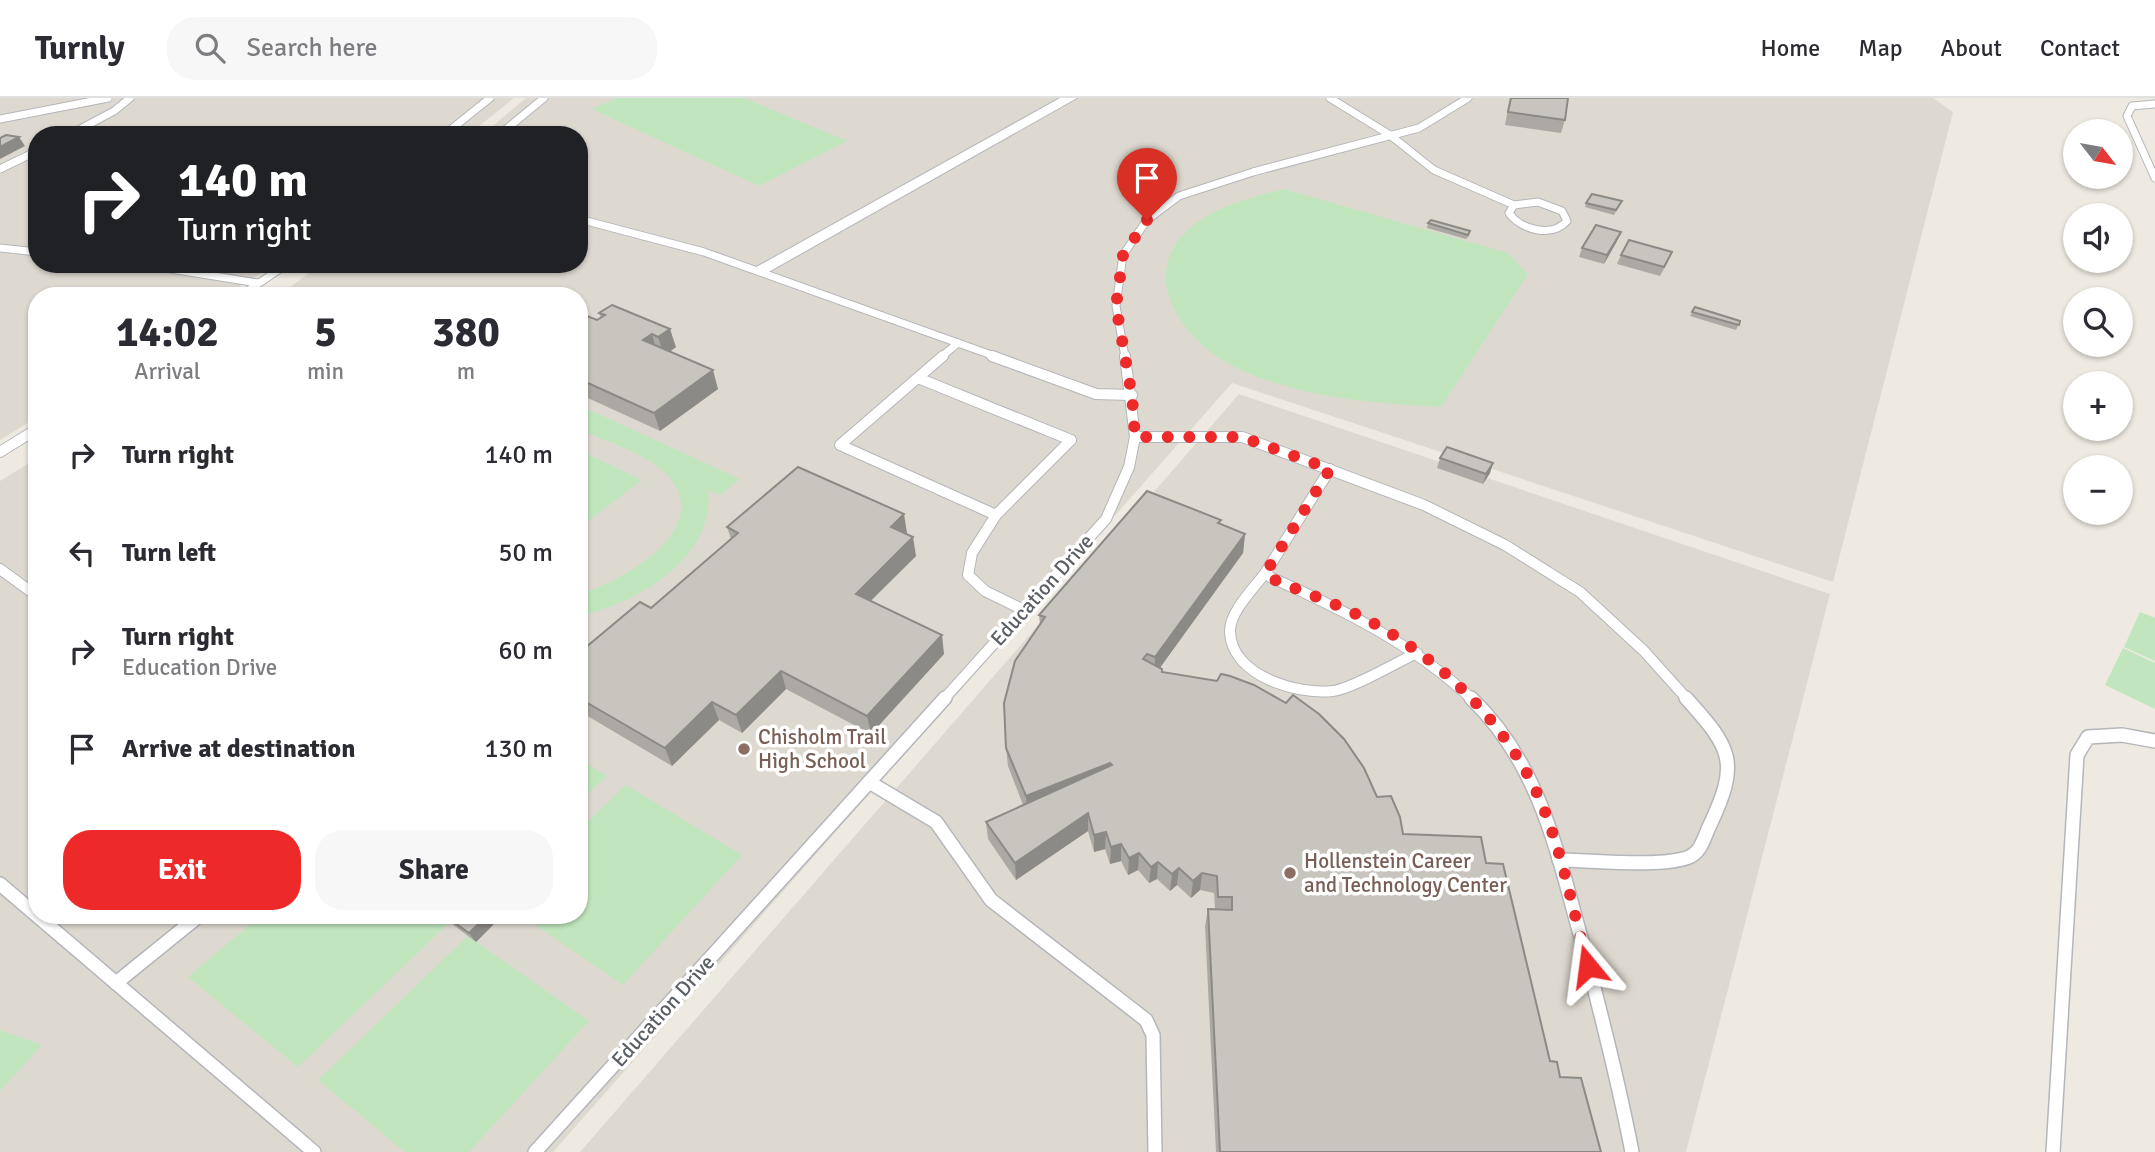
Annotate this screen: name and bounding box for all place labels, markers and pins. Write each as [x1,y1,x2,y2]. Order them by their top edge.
pin [1117,148,1177,220]
place label: Chisholm Trail High School [758,724,886,774]
marker: Chisholm Trail High School [736,741,752,757]
place label: Hollenstein Career and Technology Center [1304,848,1507,898]
marker: Hollenstein Career and Technology Center [1282,865,1298,881]

